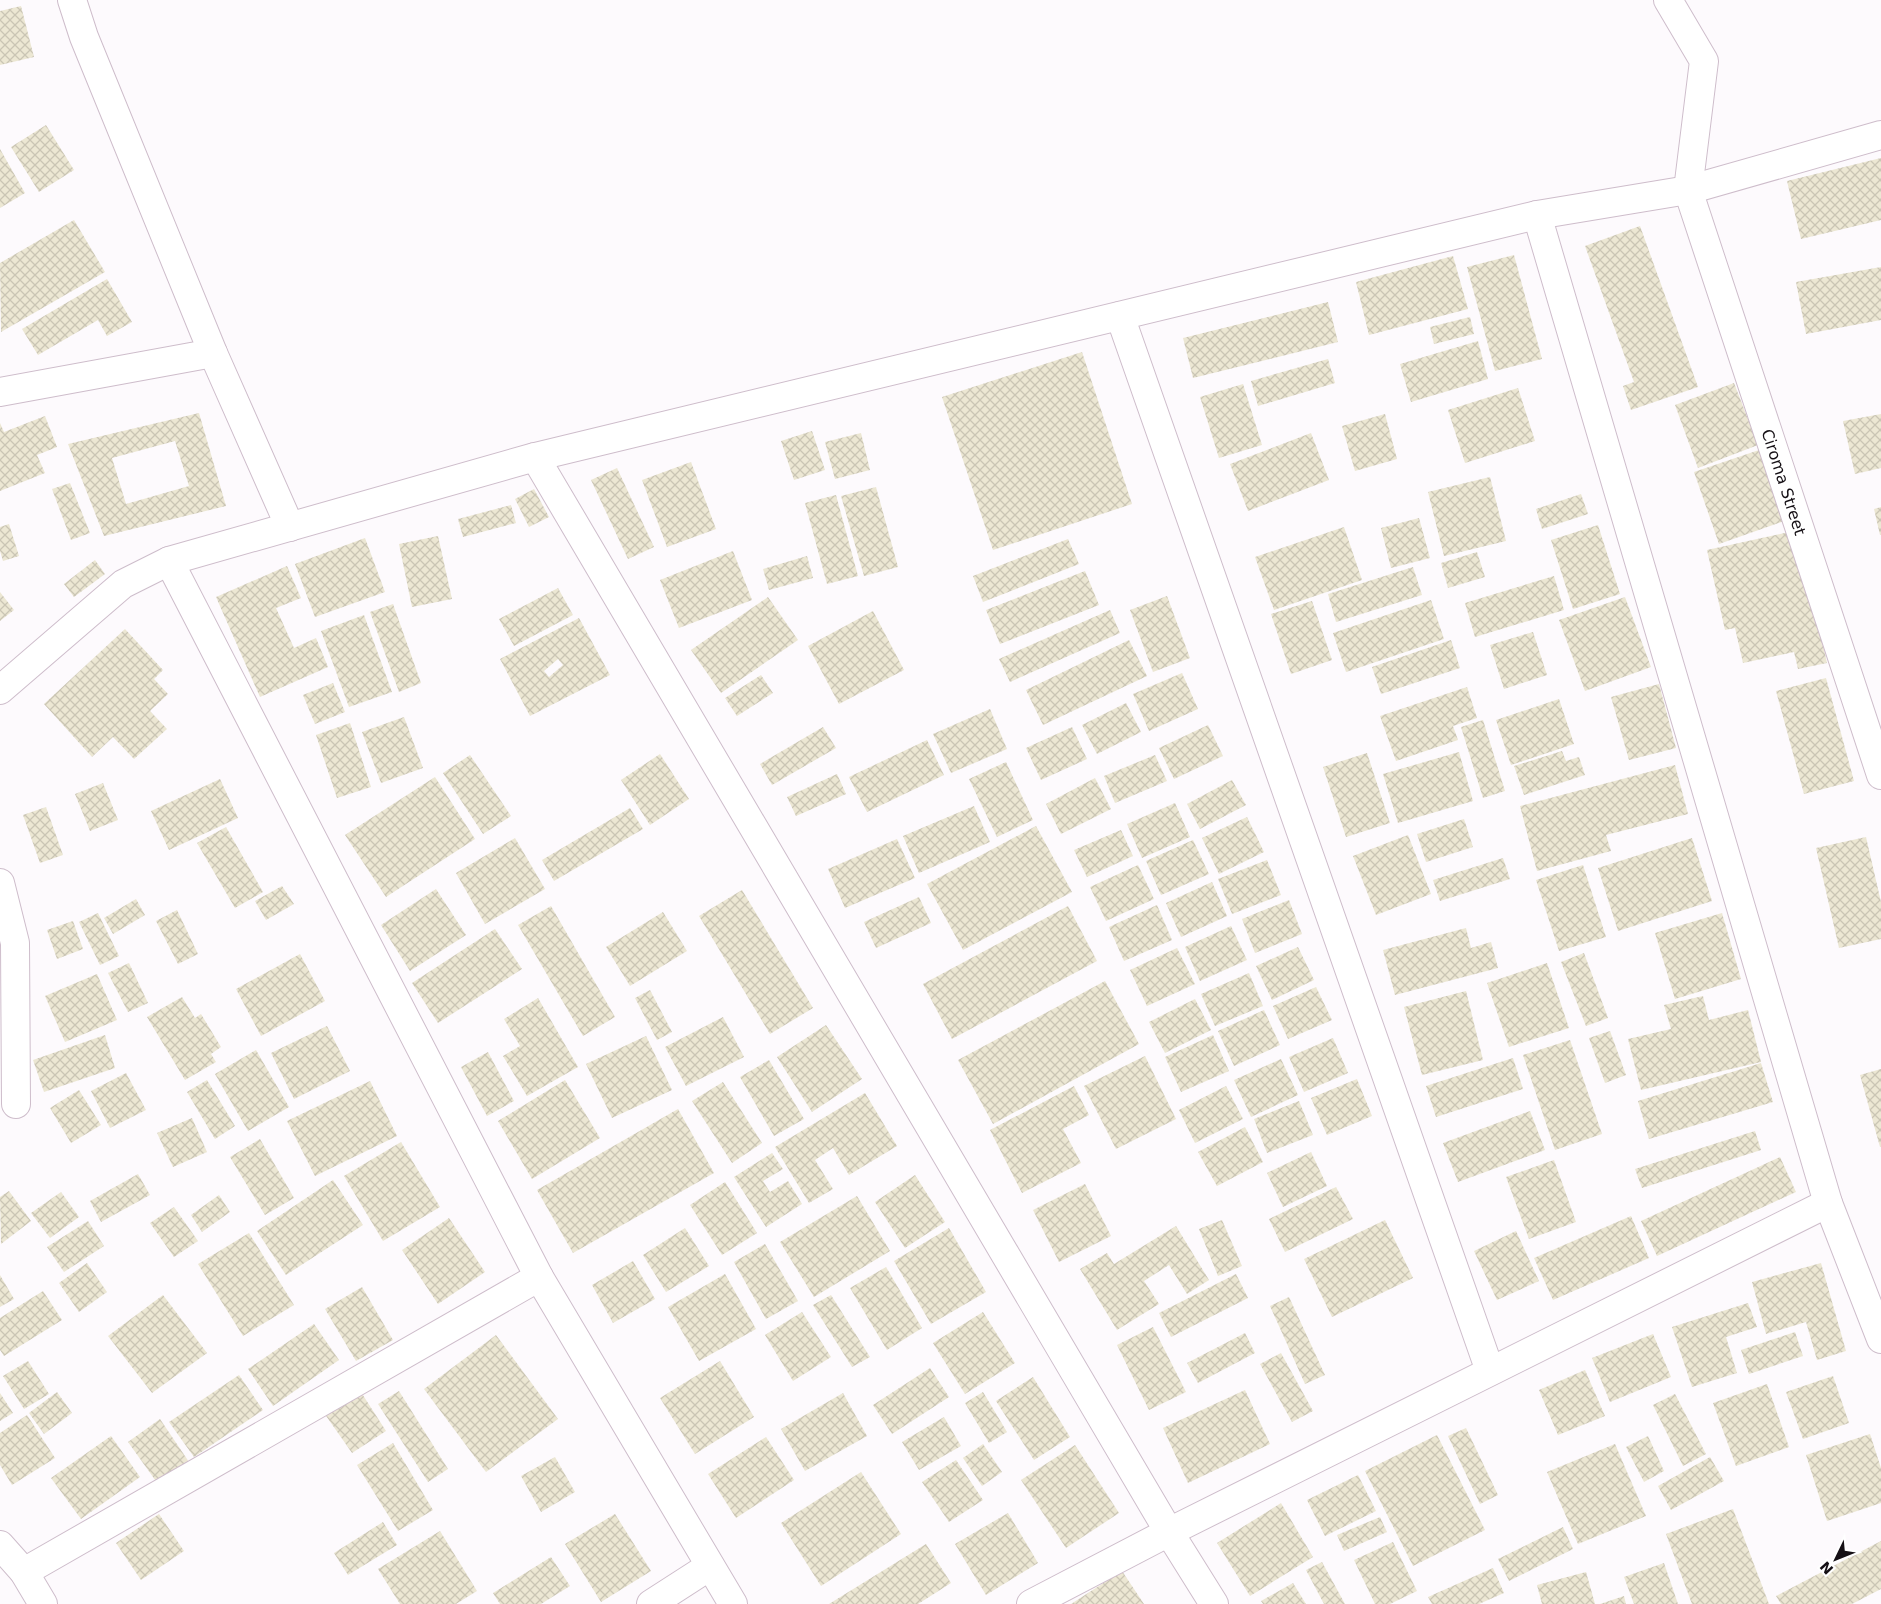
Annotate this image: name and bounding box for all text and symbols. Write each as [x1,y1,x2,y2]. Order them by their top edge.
street label: Ciroma Street [1757,427,1810,538]
north arrow [1811,1534,1861,1584]
text: N [1817,1558,1836,1578]

